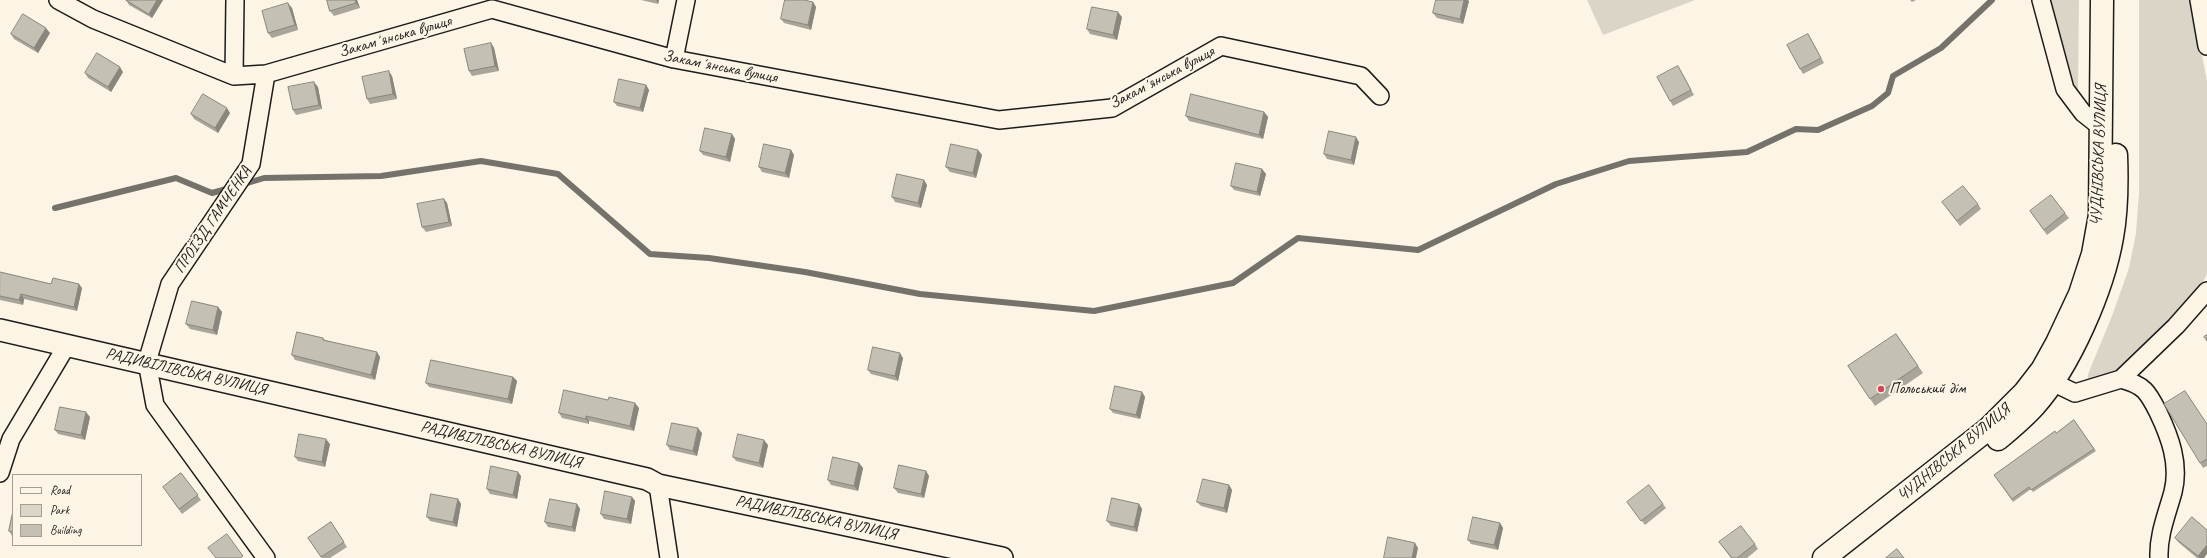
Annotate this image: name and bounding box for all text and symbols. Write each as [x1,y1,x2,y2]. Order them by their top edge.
street label: Закамʼянська вулиця [337,12,453,62]
street label: Закамʼянська вулиця [1106,42,1218,114]
street label: Закамʼянська вулиця [661,47,779,87]
street label: ЧУДНІВСЬКА ВУЛИЦЯ [2087,84,2111,226]
street label: ПРОЇЗД ГАМЧЕНКА [170,163,256,277]
street label: РАДИВІЛІВСЬКА ВУЛИЦЯ [104,344,268,400]
place label: Польський дім [1889,379,1966,399]
marker: Польський дім [1876,384,1886,394]
street label: ЧУДНІВСЬКА ВУЛИЦЯ [1894,400,2014,506]
street label: РАДИВІЛІВСЬКА ВУЛИЦЯ [419,417,583,473]
legend [12,474,142,546]
text: Road [50,482,70,498]
street label: РАДИВІЛІВСЬКА ВУЛИЦЯ [734,492,898,544]
text: Park [50,502,69,518]
text: Building [50,522,82,538]

